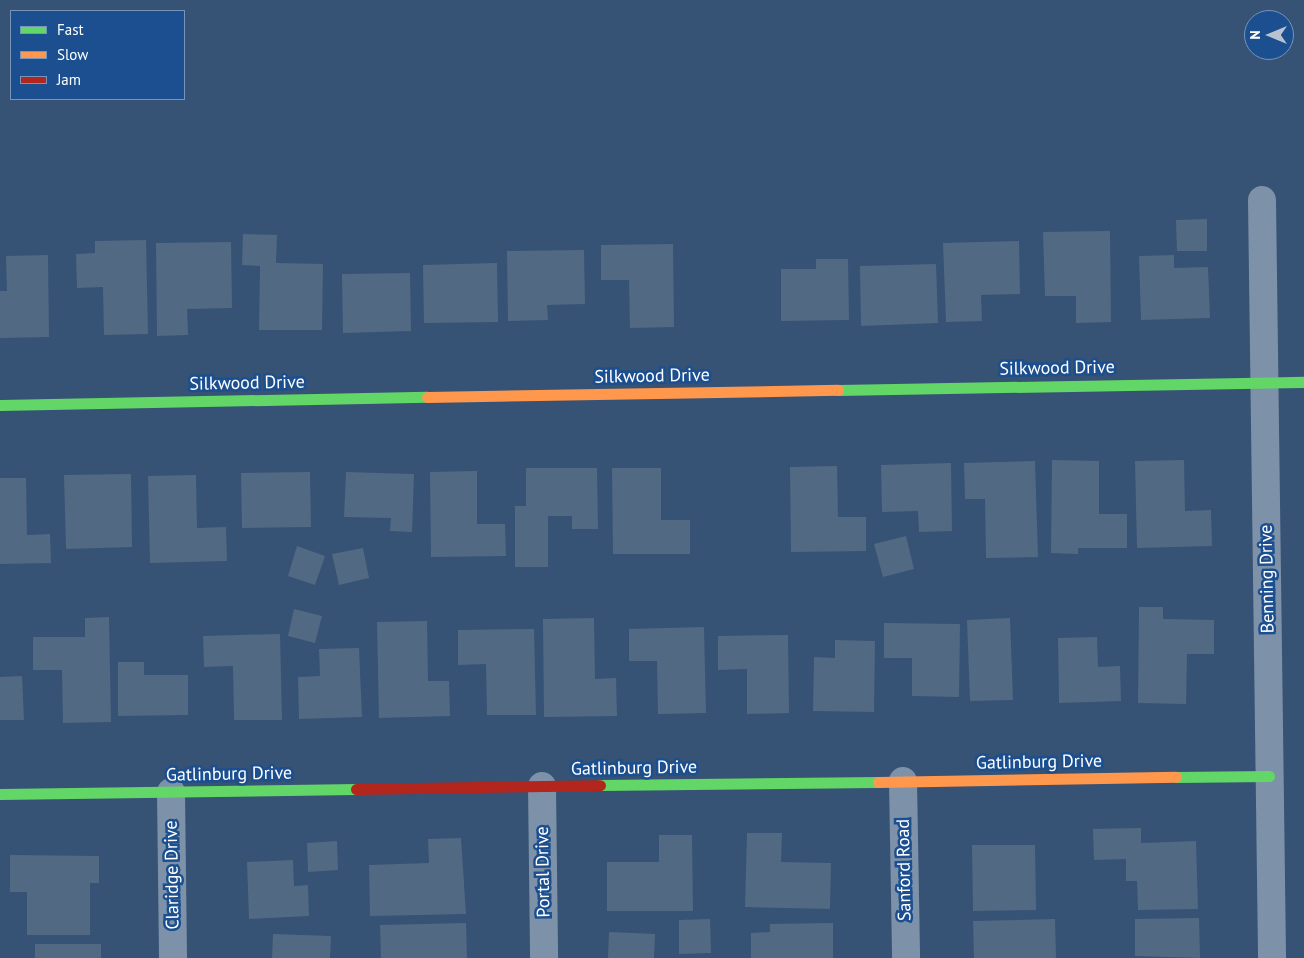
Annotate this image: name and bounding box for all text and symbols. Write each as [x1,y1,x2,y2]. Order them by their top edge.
legend [10,10,185,100]
north arrow [1244,10,1294,60]
text: Fast [57,20,84,39]
text: N [1246,30,1264,40]
text: Slow [57,45,88,64]
text: Jam [57,70,81,89]
street label: Silkwood Drive [999,356,1115,380]
street label: Silkwood Drive [594,364,710,388]
street label: Silkwood Drive [189,371,305,395]
street label: Benning Drive [1255,524,1279,634]
street label: Gatlinburg Drive [976,750,1102,774]
street label: Gatlinburg Drive [571,756,697,780]
street label: Gatlinburg Drive [166,762,292,786]
street label: Sanford Road [892,819,916,921]
street label: Claridge Drive [160,820,184,930]
street label: Portal Drive [531,826,555,918]

